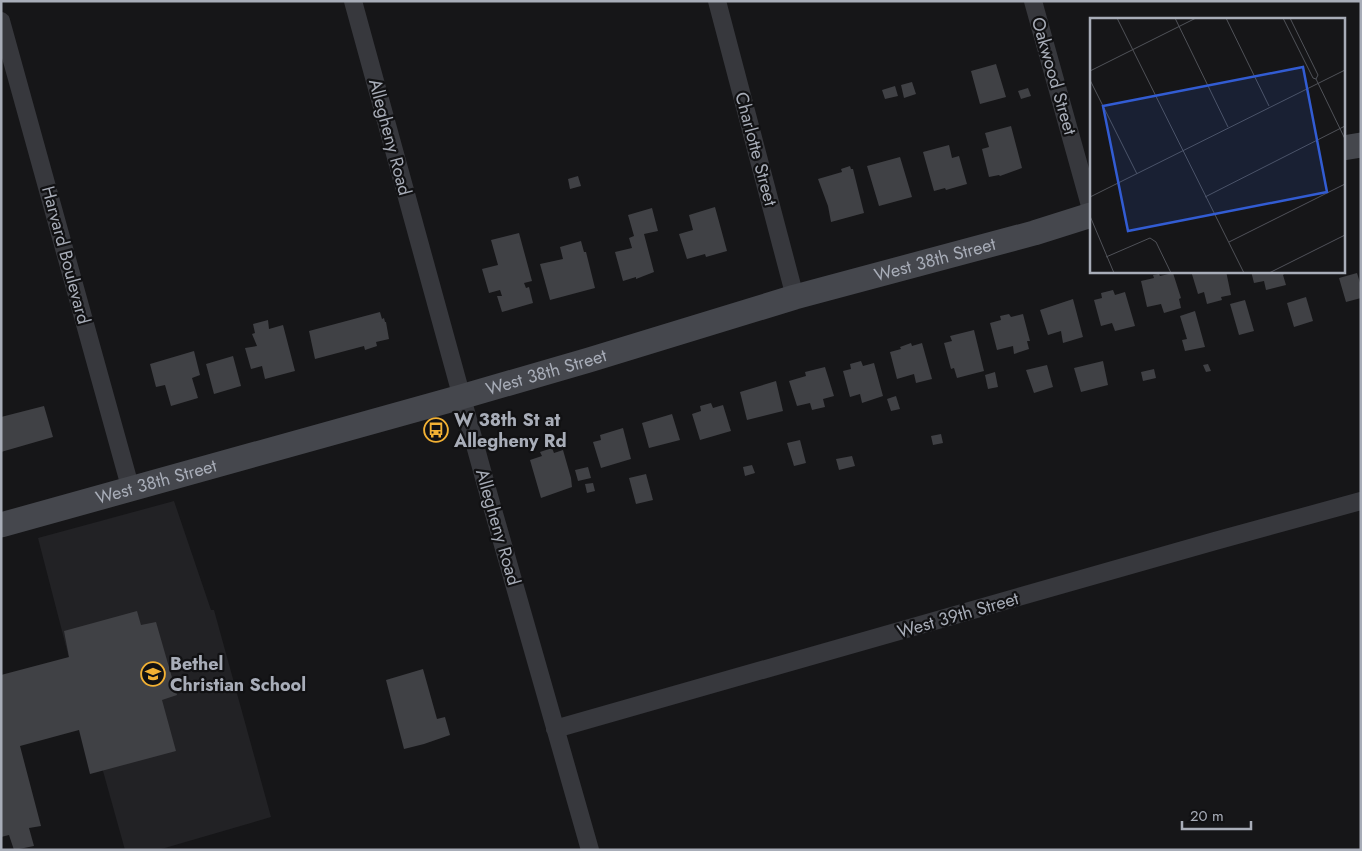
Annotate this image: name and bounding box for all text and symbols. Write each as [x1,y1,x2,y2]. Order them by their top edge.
street label: Oakwood Street [1025,14,1083,139]
inset map [1090,18,1344,272]
street label: Allegheny Road [362,76,418,198]
street label: Charlotte Street [728,89,784,209]
street label: Harvard Boulevard [35,183,97,327]
street label: West 38th Street [871,231,999,288]
street label: West 38th Street [483,342,610,402]
place label: W 38th St at Allegheny Rd [453,407,567,454]
bus stop icon: W 38th St at Allegheny Rd [423,417,449,443]
street label: West 38th Street [93,452,220,511]
street label: Allegheny Road [469,466,527,588]
street label: West 39th Street [894,585,1022,645]
place label: Bethel Christian School [170,651,306,698]
school or university icon: Bethel Christian School [140,661,166,687]
scale bar [1182,798,1251,830]
text: 20 m [1190,805,1224,827]

